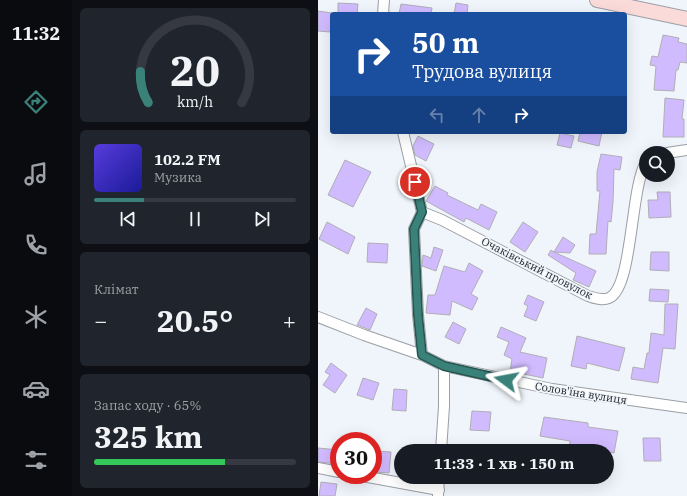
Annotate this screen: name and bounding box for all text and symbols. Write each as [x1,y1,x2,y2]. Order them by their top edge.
text: 11:32 [12,22,60,45]
text: 50 m [412,24,479,61]
icon: right [346,28,398,80]
text: 20 [170,43,220,97]
text: Трудова вулиця [412,60,552,83]
icon: directions [22,88,50,116]
text: km/h [177,92,213,111]
icon: left [426,104,448,126]
icon: ahead [468,104,490,126]
icon: right [510,104,532,126]
map controls [639,146,675,182]
button: search [639,146,675,182]
text: 102.2 FM [154,150,221,169]
icon: music [22,160,50,188]
pin [398,165,432,199]
text: Музика [154,169,202,186]
icon: arrive [404,171,426,193]
icon: previous [117,208,139,230]
icon: pause [184,208,206,230]
icon: next [251,208,273,230]
icon: phone [22,231,50,259]
street label: Очаківський провулок [479,234,595,302]
text: Клімат [94,281,139,298]
text: 20.5° [157,301,233,340]
icon: climate [22,303,50,331]
text: − [94,306,107,335]
text: + [283,306,296,335]
position arrow [485,359,527,401]
icon: car [22,375,50,403]
street label: Солов'їна вулиця [534,379,628,407]
text: Запас ходу · 65% [94,397,201,414]
text: 325 km [94,417,203,456]
speed limit sign: 30 [330,432,382,484]
icon: filters [22,446,50,474]
text: 11:33 · 1 хв · 150 m [434,454,574,473]

